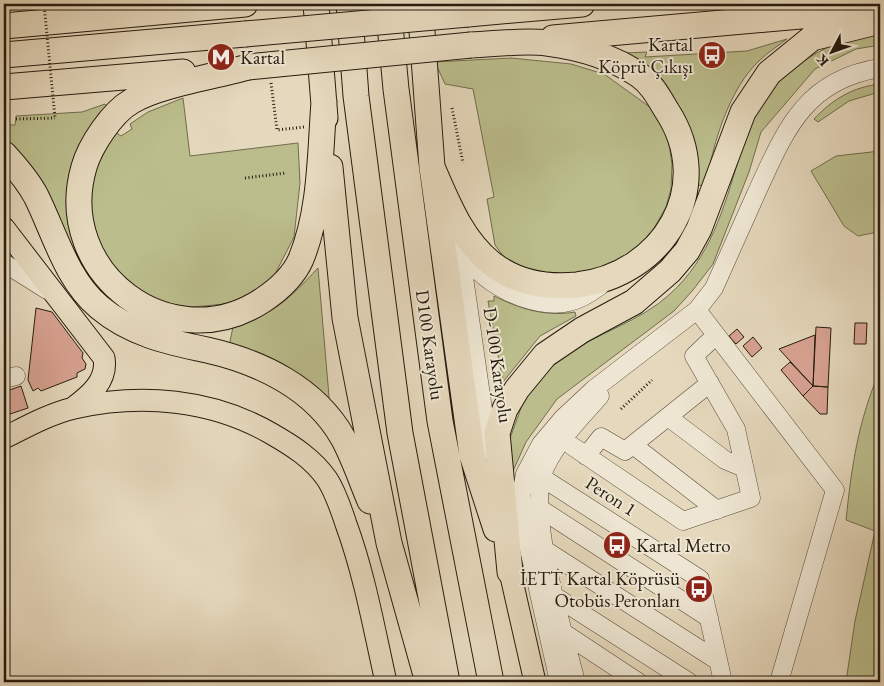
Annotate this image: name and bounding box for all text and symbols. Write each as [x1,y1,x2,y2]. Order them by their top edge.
north arrow [806,28,856,78]
place label: Kartal Köprü Çıkışı [598,32,693,79]
bus stop icon: Kartal Köprü Çıkışı [697,40,727,70]
metro station icon: Kartal [206,42,236,72]
place label: Kartal [240,45,285,70]
text: K [812,50,832,70]
street label: D100 Karayolu [410,288,450,402]
street label: D-100 Karayolu [478,306,518,424]
street label: Peron 1 [581,470,641,522]
bus stop icon: Kartal Metro [602,530,632,560]
place label: Kartal Metro [636,533,731,558]
place label: İETT Kartal Köprüsü Otobüs Peronları [520,566,680,613]
bus stop icon: İETT Kartal Köprüsü Otobüs Peronları [684,574,714,604]

